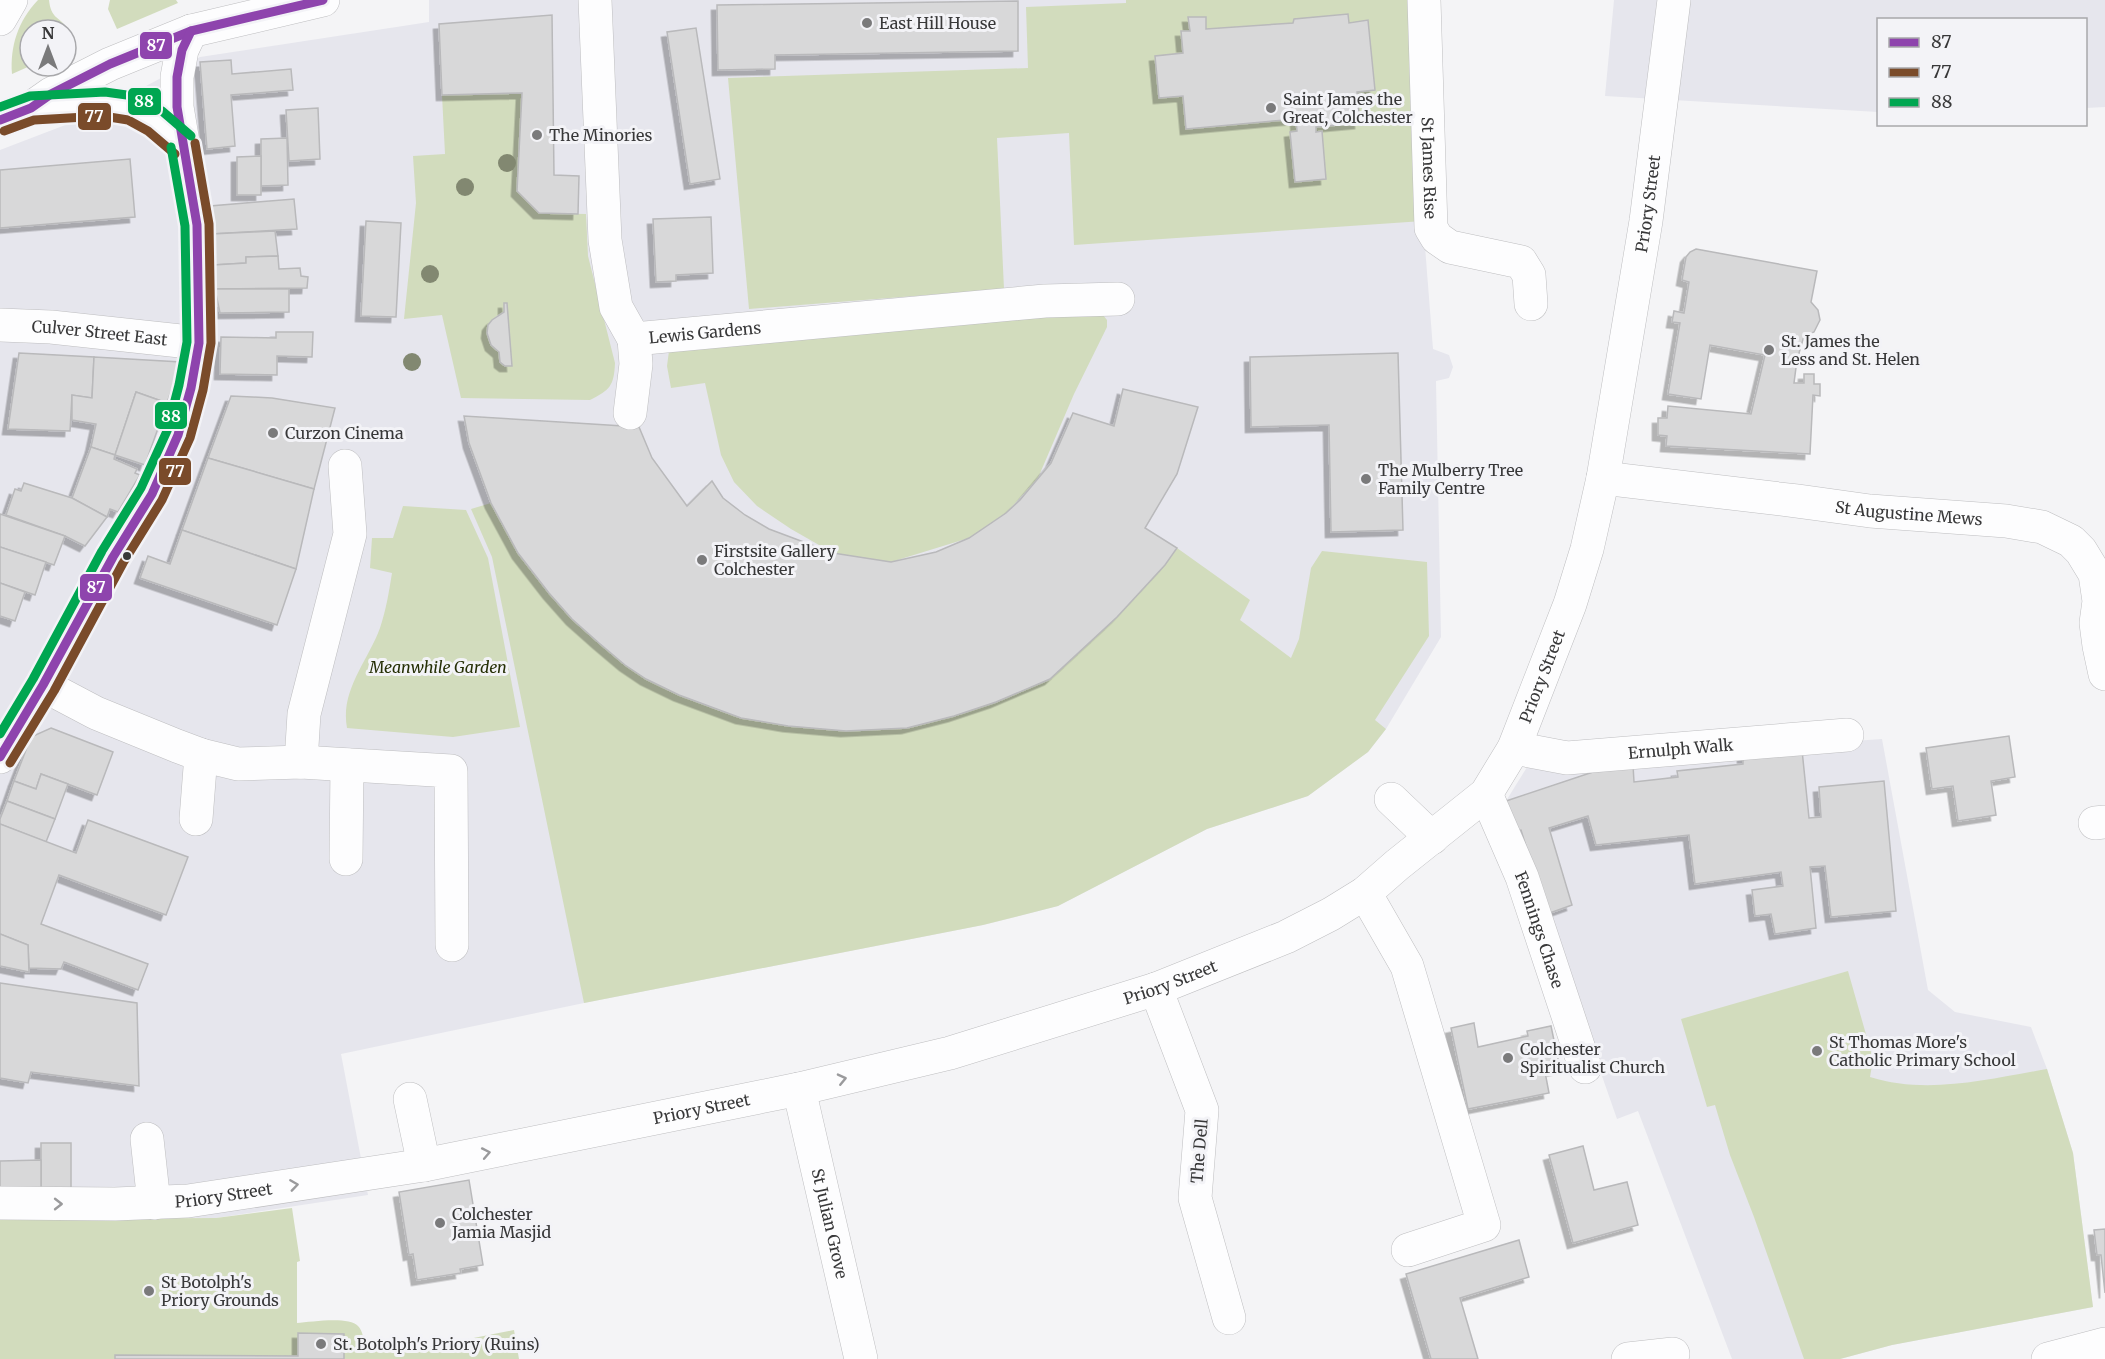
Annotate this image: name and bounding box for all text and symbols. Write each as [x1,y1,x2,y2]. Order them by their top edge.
place label: East Hill House [879,13,996,33]
marker: East Hill House [860,16,874,30]
north arrow [18,18,78,78]
legend [1877,18,2087,126]
text: N [42,23,55,43]
text: 87 [1931,30,1952,53]
line badge: 87 [139,31,173,60]
text: 87 [147,35,166,55]
text: 77 [1931,60,1951,83]
line badge: 88 [127,87,162,116]
place label: Saint James the Great, Colchester [1283,89,1413,127]
text: 88 [1931,90,1952,113]
text: 88 [134,91,154,111]
marker: Saint James the Great, Colchester [1264,101,1278,115]
line badge: 77 [77,102,112,131]
text: 77 [85,106,104,126]
street label: St James Rise [1418,117,1441,219]
place label: The Minories [549,125,653,145]
marker: The Minories [530,128,544,142]
street label: Priory Street [1631,153,1664,254]
street label: Culver Street East [31,316,169,350]
street label: Lewis Gardens [648,317,762,348]
place label: St. James the Less and St. Helen [1781,331,1920,369]
marker: St. James the Less and St. Helen [1762,343,1776,357]
line badge: 88 [154,401,188,430]
text: 88 [161,406,181,426]
place label: Curzon Cinema [285,423,404,443]
marker: Curzon Cinema [266,426,280,440]
line badge: 77 [158,457,192,486]
place label: The Mulberry Tree Family Centre [1378,460,1523,498]
text: 77 [166,461,185,481]
marker: The Mulberry Tree Family Centre [1359,472,1373,486]
street label: St Augustine Mews [1834,496,1983,529]
place label: Firstsite Gallery Colchester [714,541,837,579]
unlabelled marker [121,550,133,562]
marker: Firstsite Gallery Colchester [695,553,709,567]
line badge: 87 [79,573,113,602]
text: 87 [87,577,106,597]
street label: Priory Street [1515,626,1569,726]
park label: Meanwhile Garden [368,657,507,677]
street label: Ernulph Walk [1627,734,1735,763]
street label: Fennings Chase [1511,868,1568,991]
street label: Priory Street [1121,955,1221,1008]
place label: St Thomas More's Catholic Primary School [1829,1032,2016,1070]
place label: Colchester Spiritualist Church [1520,1039,1666,1077]
marker: St Thomas More's Catholic Primary School [1810,1044,1824,1058]
marker: Colchester Spiritualist Church [1501,1051,1515,1065]
one-way arrow [837,1073,847,1086]
street label: Priory Street [651,1089,752,1128]
street label: The Dell [1186,1118,1212,1184]
one-way arrow [481,1147,491,1160]
street label: St Julian Grove [808,1166,852,1281]
street label: Priory Street [174,1178,274,1212]
one-way arrow [290,1180,299,1192]
one-way arrow [54,1198,63,1210]
place label: Colchester Jamia Masjid [451,1204,551,1242]
marker: Colchester Jamia Masjid [433,1216,447,1230]
place label: St Botolph's Priory Grounds [161,1272,279,1310]
marker: St Botolph's Priory Grounds [142,1284,156,1298]
place label: St. Botolph's Priory (Ruins) [333,1334,540,1354]
marker: St. Botolph's Priory (Ruins) [314,1337,328,1351]

